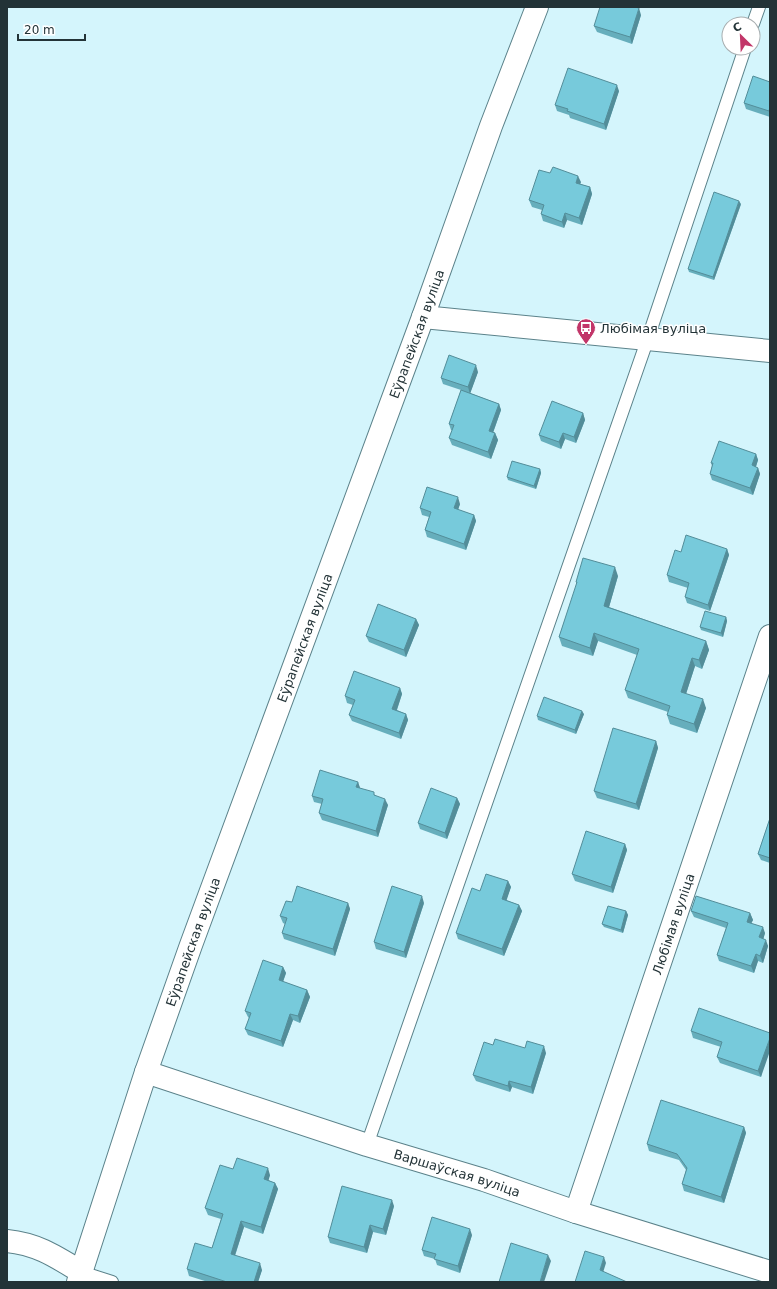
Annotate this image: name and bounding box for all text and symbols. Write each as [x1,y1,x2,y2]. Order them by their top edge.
scale bar [18,16,85,42]
north arrow [721,16,761,56]
text: С [731,20,743,35]
text: 20 m [24,23,55,37]
street label: Еўрапейская вуліца [386,267,447,400]
bus stop icon: Любімая вуліца [575,317,597,345]
place label: Любімая вуліца [600,321,706,336]
street label: Еўрапейская вуліца [274,571,335,704]
street label: Любімая вуліца [649,871,697,977]
street label: Еўрапейская вуліца [162,875,223,1008]
street label: Варшаўская вуліца [392,1146,522,1200]

